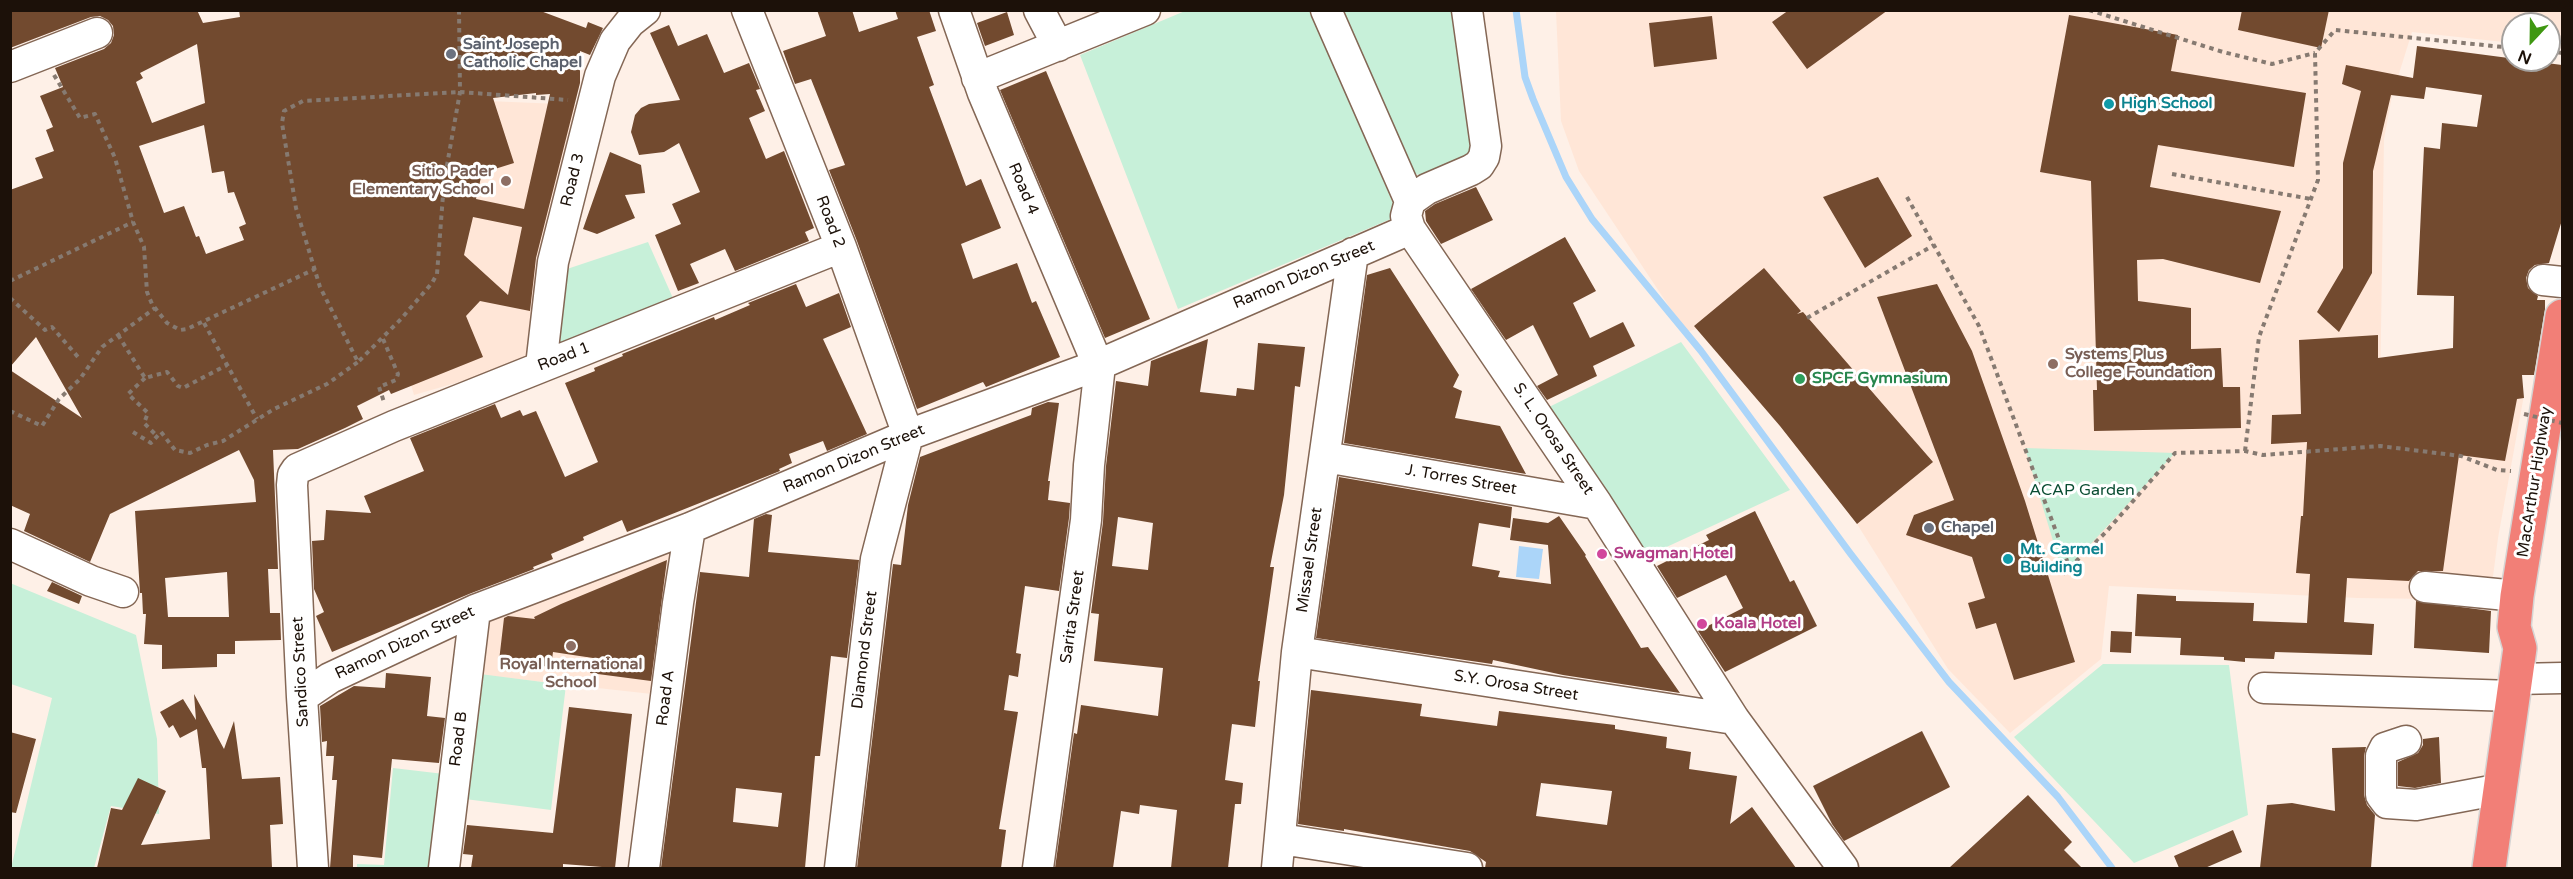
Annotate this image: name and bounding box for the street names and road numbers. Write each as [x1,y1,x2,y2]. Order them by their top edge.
street label: Road 3 [557,151,589,209]
street label: Road 4 [1004,160,1042,218]
street label: Road 2 [811,193,849,251]
street label: Ramon Dizon Street [1230,236,1378,314]
street label: Road 1 [535,338,593,376]
street label: S. L. Orosa Street [1508,379,1598,499]
street label: MacArthur Highway [2514,405,2556,559]
street label: Ramon Dizon Street [780,420,928,498]
street label: J. Torres Street [1404,461,1518,499]
street label: Missael Street [1293,506,1327,614]
street label: Sarita Street [1057,569,1089,665]
street label: Diamond Street [848,590,882,710]
street label: Ramon Dizon Street [332,602,478,684]
street label: Sandico Street [289,616,313,728]
street label: S.Y. Orosa Street [1452,667,1580,705]
street label: Road A [653,669,679,727]
street label: Road B [446,710,472,768]

